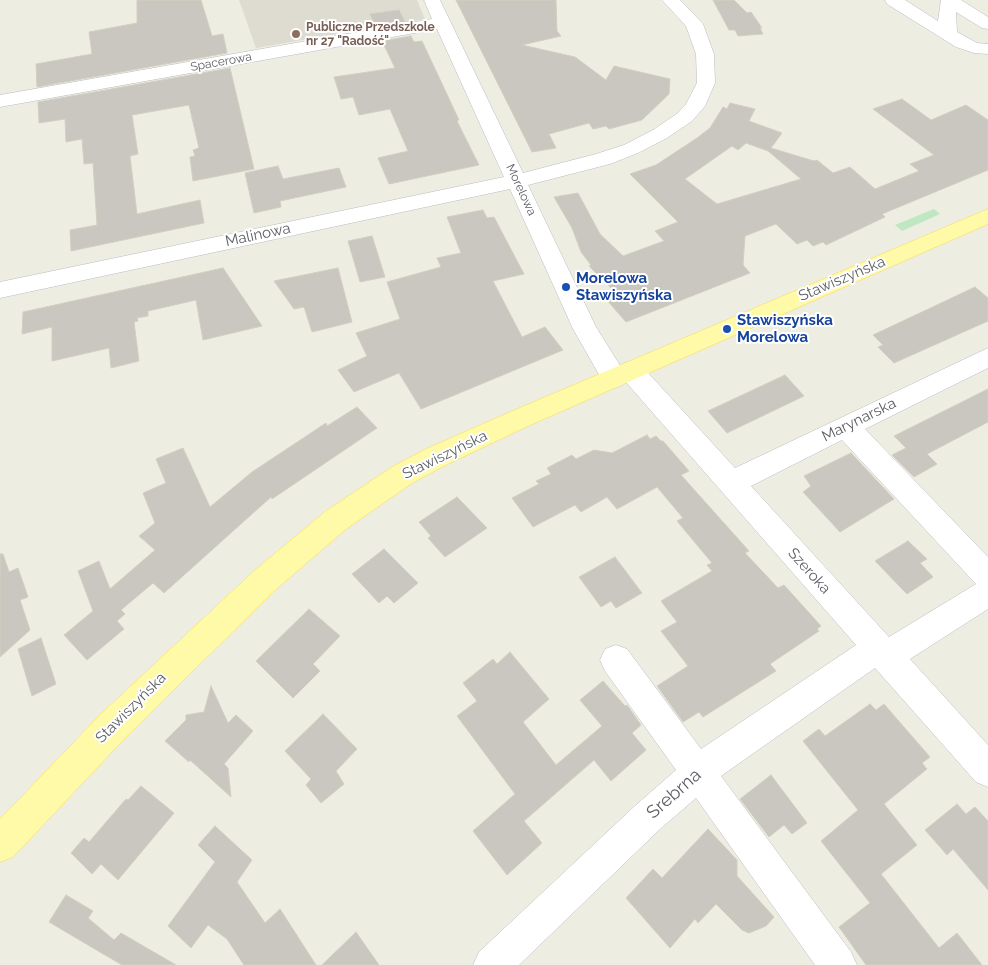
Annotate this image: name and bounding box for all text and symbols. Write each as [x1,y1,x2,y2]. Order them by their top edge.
place label: Publiczne Przedszkole nr 27 "Radość" [306,20,435,48]
marker: Publiczne Przedszkole nr 27 "Radość" [290,28,302,40]
street label: Spacerowa [189,50,253,74]
street label: Morelowa [503,162,539,218]
street label: Malinowa [224,219,292,251]
street label: Stawiszyńska [796,253,888,305]
place label: Morelowa Stawiszyńska [576,269,672,304]
marker: Morelowa Stawiszyńska [560,281,572,293]
place label: Stawiszyńska Morelowa [737,311,833,346]
marker: Stawiszyńska Morelowa [721,323,733,335]
street label: Marynarska [819,394,899,446]
street label: Stawiszyńska [400,427,490,483]
street label: Szeroka [784,544,834,598]
street label: Stawiszyńska [92,669,170,747]
street label: Srebrna [642,764,706,824]

